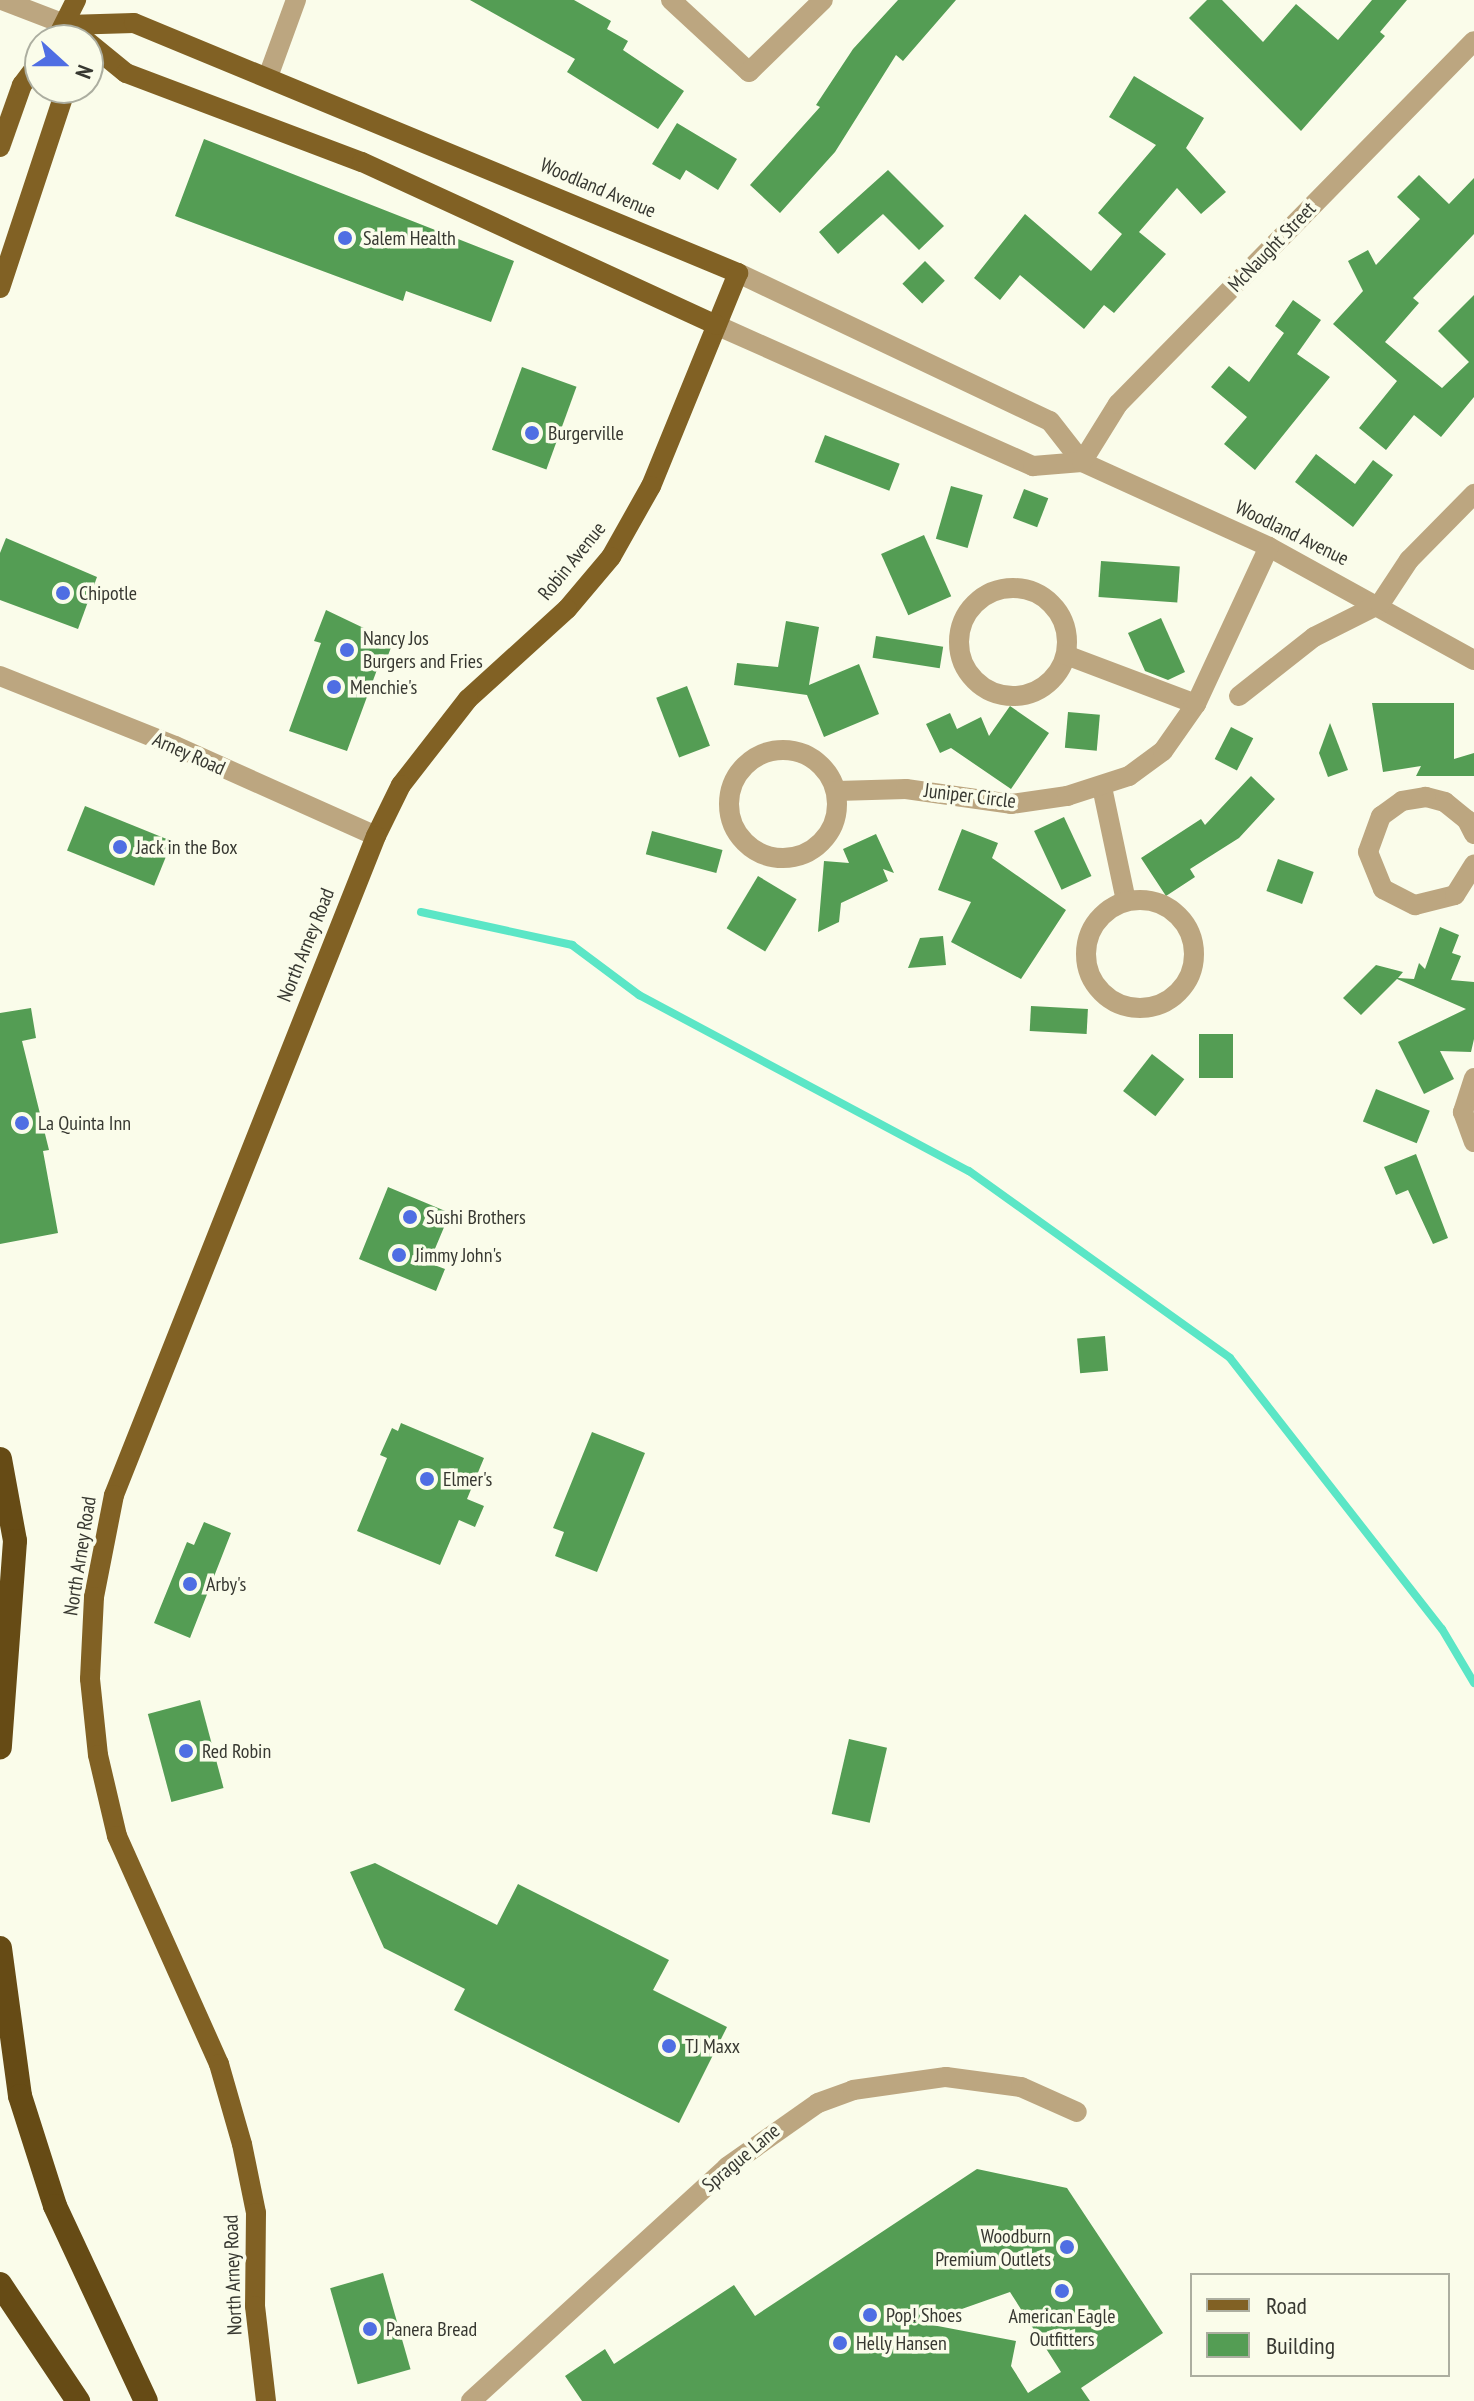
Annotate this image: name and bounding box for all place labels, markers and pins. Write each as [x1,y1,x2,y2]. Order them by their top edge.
place label: Salem Health [363,226,456,250]
marker: Salem Health [334,227,356,249]
place label: Burgerville [548,421,624,445]
marker: Burgerville [523,424,541,442]
place label: Chipotle [79,581,137,605]
marker: Chipotle [54,584,72,602]
place label: Nancy Jos Burgers and Fries [363,626,483,673]
marker: Nancy Jos Burgers and Fries [338,641,356,659]
place label: Menchie's [350,675,417,699]
marker: Menchie's [325,678,343,696]
place label: Jack in the Box [136,835,238,859]
marker: Jack in the Box [111,838,129,856]
place label: La Quinta Inn [38,1111,131,1135]
marker: La Quinta Inn [13,1114,31,1132]
place label: Sushi Brothers [426,1205,526,1229]
marker: Sushi Brothers [401,1208,419,1226]
place label: Jimmy John's [415,1243,502,1267]
marker: Jimmy John's [390,1246,408,1264]
place label: Elmer's [443,1467,492,1491]
marker: Elmer's [418,1470,436,1488]
place label: Arby's [206,1572,246,1596]
marker: Arby's [181,1575,199,1593]
place label: Red Robin [202,1739,271,1763]
marker: Red Robin [177,1742,195,1760]
place label: TJ Maxx [685,2034,740,2058]
marker: TJ Maxx [660,2037,678,2055]
place label: Woodburn Premium Outlets [935,2224,1051,2271]
marker: Woodburn Premium Outlets [1058,2238,1076,2256]
marker: American Eagle Outfitters [1053,2282,1071,2300]
place label: Pop! Shoes [886,2303,962,2327]
place label: American Eagle Outfitters [1009,2304,1115,2351]
marker: Pop! Shoes [861,2306,879,2324]
place label: Panera Bread [386,2317,477,2341]
marker: Panera Bread [361,2320,379,2338]
place label: Helly Hansen [856,2331,947,2355]
marker: Helly Hansen [831,2334,849,2352]

